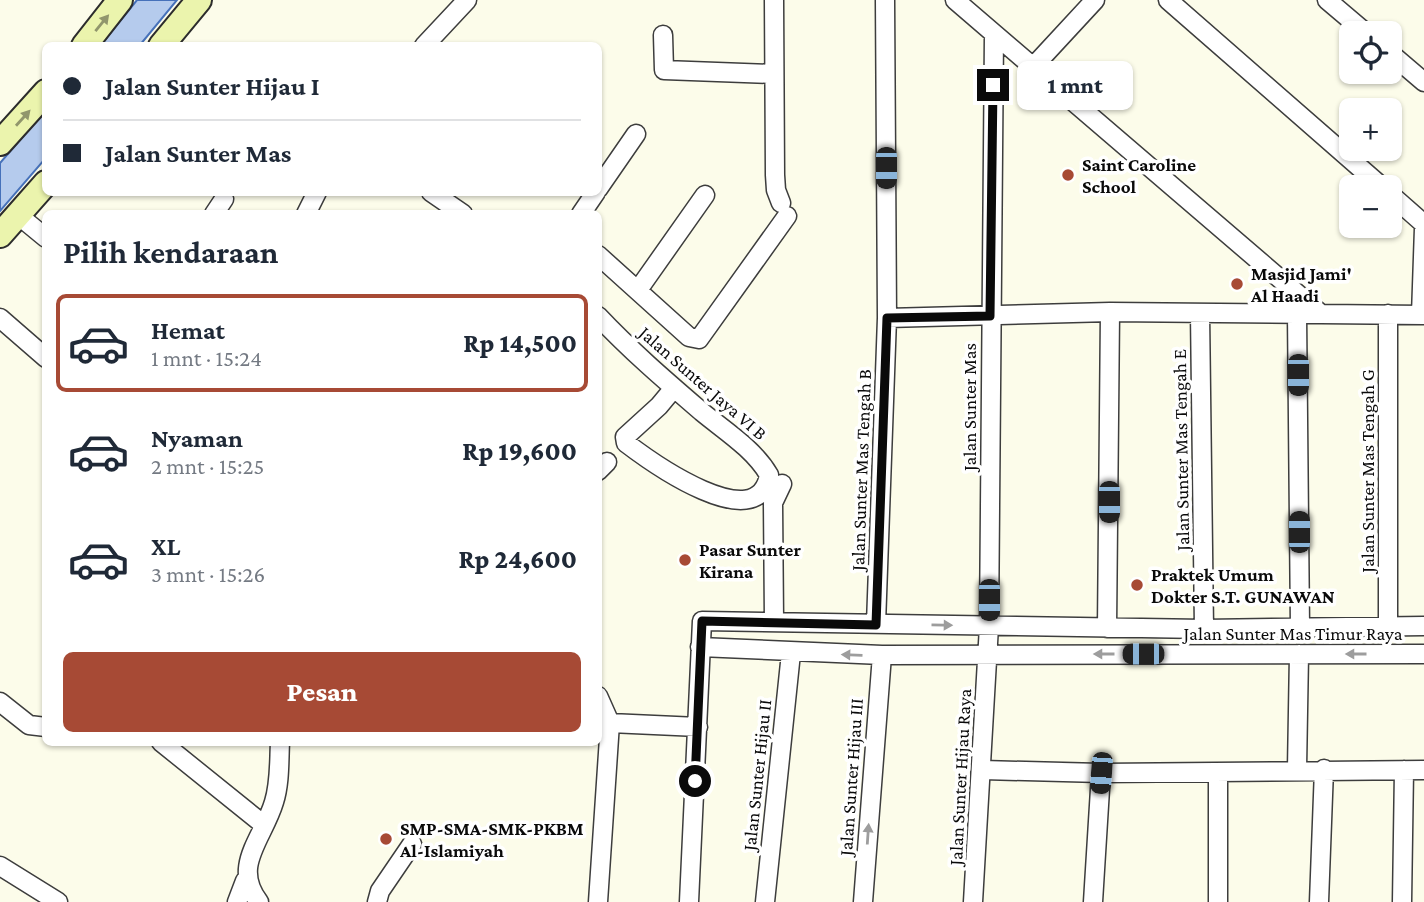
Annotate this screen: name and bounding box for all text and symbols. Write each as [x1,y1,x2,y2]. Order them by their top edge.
one-way arrow [94,14,109,31]
map controls [1339,21,1402,238]
button: locate [1339,21,1402,84]
callout: 1 mnt [1018,60,1133,110]
route end [977,69,1009,101]
text: Jalan Sunter Hijau I [105,72,319,101]
text: 1 mnt [1047,72,1103,98]
button: + [1339,98,1402,161]
one-way arrow [15,109,31,127]
text: Jalan Sunter Mas [105,139,291,168]
car [876,147,897,189]
place label: Saint Caroline School [1082,154,1196,197]
marker: Saint Caroline School [1060,167,1076,183]
button: − [1339,175,1402,238]
text: Pilih kendaraan [63,234,278,270]
place label: Masjid Jami' Al Haadi [1250,263,1352,306]
marker: Masjid Jami' Al Haadi [1229,276,1245,292]
icon: car [67,312,130,375]
text: Hemat [151,316,225,345]
street label: Jalan Sunter Jaya VI B [634,321,771,444]
text: Rp 14,500 [463,329,577,358]
street label: Jalan Sunter Mas [959,343,980,473]
text: 1 mnt · 15:24 [151,345,262,371]
street label: Jalan Sunter Mas Tengah E [1169,349,1193,553]
car [1288,354,1309,396]
street label: Jalan Sunter Mas Tengah B [847,369,875,573]
street label: Jalan Sunter Mas Tengah G [1357,369,1378,575]
icon: car [67,420,130,483]
text: Nyaman [151,424,243,453]
text: Rp 19,600 [462,437,577,466]
text: 2 mnt · 15:25 [151,453,264,479]
car [1099,481,1120,523]
car [1289,511,1310,553]
icon: car [67,528,130,591]
text: XL [151,532,180,561]
place label: Pasar Sunter Kirana [699,539,801,582]
text: Rp 24,600 [458,545,577,574]
marker: Pasar Sunter Kirana [677,552,693,568]
text: 3 mnt · 15:26 [151,561,265,587]
place label: Praktek Umum Dokter S.T. GUNAWAN [1151,564,1335,607]
marker: Praktek Umum Dokter S.T. GUNAWAN [1129,577,1145,593]
car [979,579,1000,621]
one-way arrow [931,619,953,631]
street label: Jalan Sunter Mas Timur Raya [1181,623,1403,644]
car [1123,644,1165,665]
one-way arrow [1093,648,1115,660]
one-way arrow [1345,648,1367,660]
one-way arrow [841,649,863,660]
button: Pesan [63,652,581,732]
street label: Jalan Sunter Hijau Raya [945,688,976,868]
street label: Jalan Sunter Hijau II [738,698,776,854]
street label: Jalan Sunter Hijau III [835,698,868,859]
car [1090,751,1113,795]
route start [679,765,711,797]
place label: SMP-SMA-SMK-PKBM Al-Islamiyah [399,818,584,861]
one-way arrow [863,823,874,845]
marker: SMP-SMA-SMK-PKBM Al-Islamiyah [378,831,394,847]

